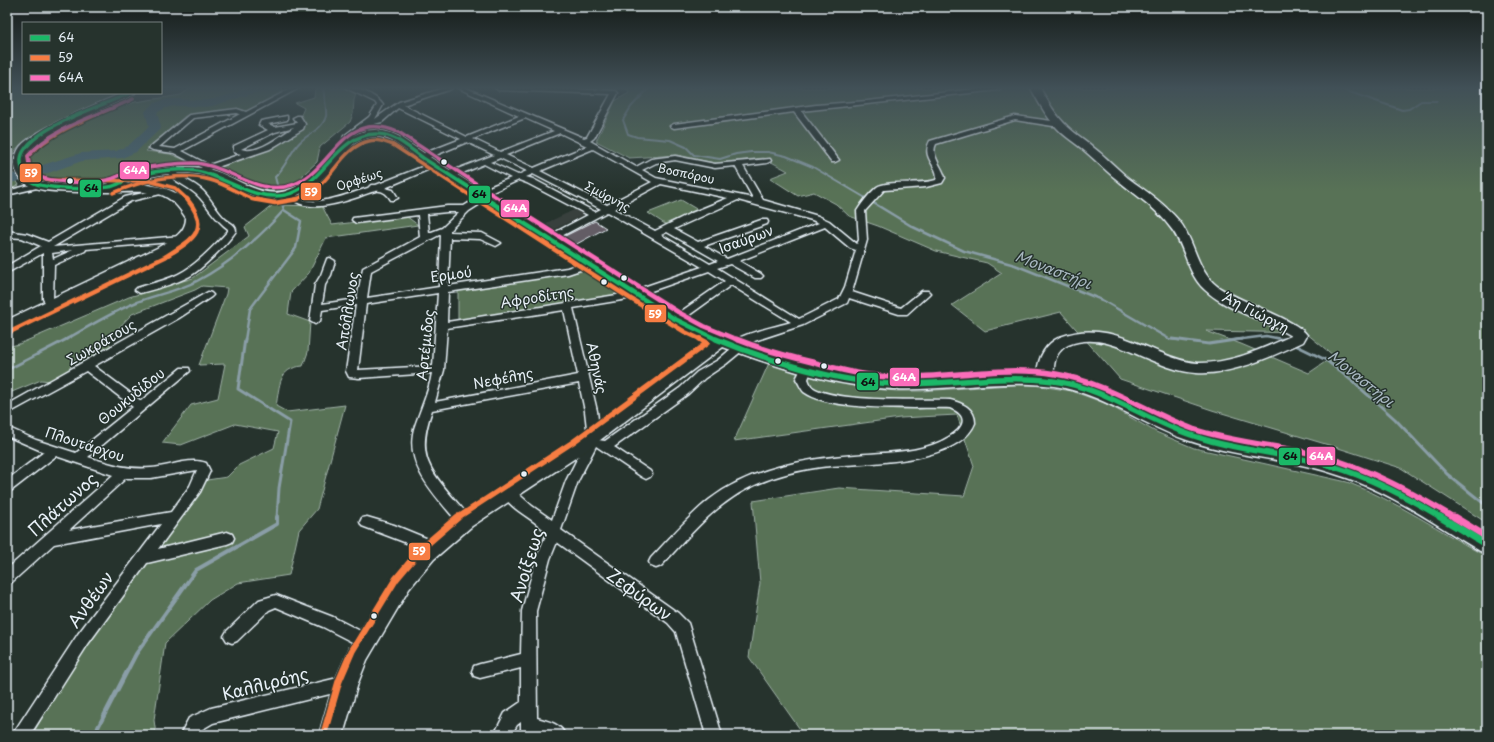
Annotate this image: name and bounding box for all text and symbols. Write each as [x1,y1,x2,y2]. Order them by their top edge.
legend [22,22,162,94]
text: 64 [58,28,74,46]
text: 59 [58,48,73,66]
text: 64Α [58,68,84,86]
unlabelled marker [439,157,449,167]
street label: Βοσπόρου [656,158,716,188]
line badge: 64Α [119,161,150,180]
text: 64Α [123,161,147,178]
line badge: 59 [19,163,42,183]
street label: Ορφέως [334,163,384,195]
text: 59 [24,164,38,181]
unlabelled marker [65,176,75,186]
street label: Σμύρνης [582,176,634,216]
line badge: 64 [79,179,102,198]
text: 64 [83,179,99,196]
line badge: 59 [300,182,322,201]
text: 59 [304,183,318,200]
line badge: 64 [468,185,491,204]
text: 64 [471,185,487,202]
line badge: 64Α [500,199,530,218]
text: 64Α [503,199,527,216]
street label: Ισαύρων [716,219,776,259]
water label: Μοναστήρι [1012,244,1096,294]
street label: Ερμού [429,261,473,287]
street label: Απόλλωνος [330,271,364,351]
unlabelled marker [619,273,629,283]
unlabelled marker [599,277,609,287]
street label: Αφροδίτης [499,281,575,313]
street label: Άη Γιώργη [1219,286,1293,338]
line badge: 59 [644,304,667,323]
text: 59 [648,305,662,322]
street label: Αρτέμιδος [411,308,439,382]
street label: Σωκράτους [63,314,139,370]
street label: Αθηνάς [581,340,613,396]
water label: Μοναστήρι [1323,344,1401,412]
unlabelled marker [773,356,783,366]
unlabelled marker [819,361,829,371]
street label: Θουκυδίδου [93,362,169,430]
street label: Νεφέλης [471,362,535,394]
line badge: 64Α [889,367,920,387]
text: 64Α [892,368,916,385]
line badge: 64 [856,372,879,391]
text: 64 [860,373,876,390]
street label: Πλουτάρχου [43,421,127,467]
line badge: 64Α [1306,446,1336,466]
line badge: 64 [1278,447,1301,466]
text: 64 [1282,447,1298,464]
text: 64Α [1309,447,1333,464]
street label: Πλάτωνος [21,466,103,542]
unlabelled marker [519,469,529,479]
street label: Ανοίξεως [502,524,550,605]
line badge: 59 [408,542,431,561]
text: 59 [412,542,426,559]
street label: Ζεφύρων [602,561,678,627]
street label: Ανθέων [61,565,119,633]
unlabelled marker [369,611,379,621]
street label: Καλλιρόης [219,660,311,706]

